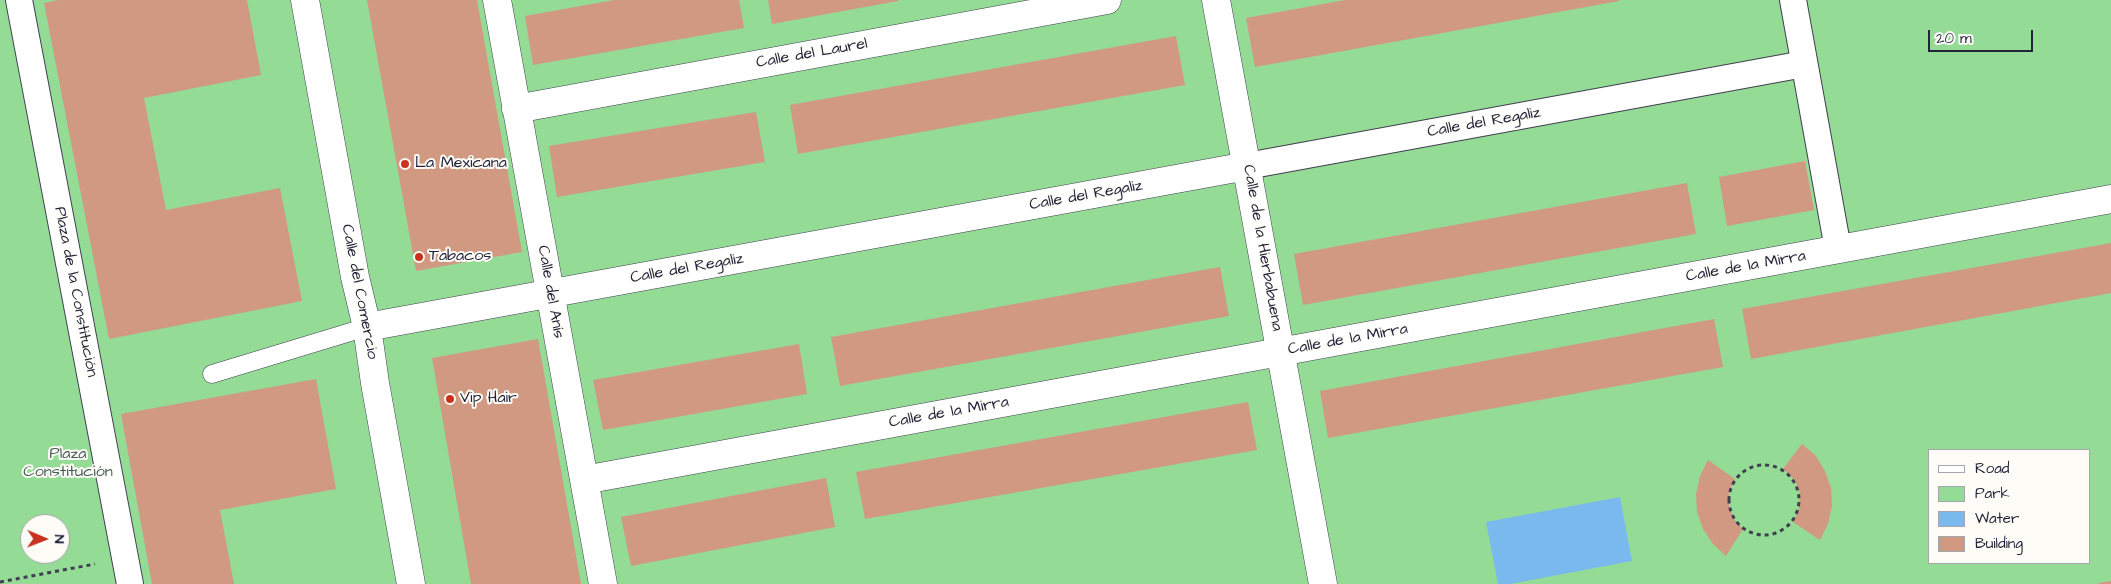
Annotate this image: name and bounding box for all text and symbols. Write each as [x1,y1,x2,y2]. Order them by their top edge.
scale bar [1931,20,2036,52]
text: 20 m [1936,28,1972,49]
street label: Calle del Laurel [755,35,869,73]
street label: Calle del Regaliz [1426,104,1542,142]
place label: La Mexicana [415,154,507,174]
marker: La Mexicana [399,158,411,170]
street label: Calle de la Hierbabuena [1238,163,1286,333]
street label: Calle del Regaliz [1028,177,1144,215]
street label: Plaza de la Constitución [49,205,101,379]
street label: Calle del Comercio [336,223,382,361]
street label: Calle del Anís [532,244,568,340]
place label: Tabacos [429,247,491,267]
street label: Calle de la Mirra [1685,247,1807,287]
street label: Calle del Regaliz [629,250,745,288]
marker: Tabacos [413,251,425,263]
street label: Calle de la Mirra [1287,320,1409,360]
place label: Vip Hair [460,389,517,409]
marker: Vip Hair [444,393,456,405]
street label: Calle de la Mirra [888,393,1010,433]
park label: Plaza Constitución [23,445,113,483]
legend [1928,449,2091,564]
text: Road [1975,458,2009,479]
text: Park [1975,483,2010,504]
text: Water [1975,508,2019,529]
north arrow [20,514,70,564]
text: Building [1975,533,2023,554]
text: N [49,535,69,544]

